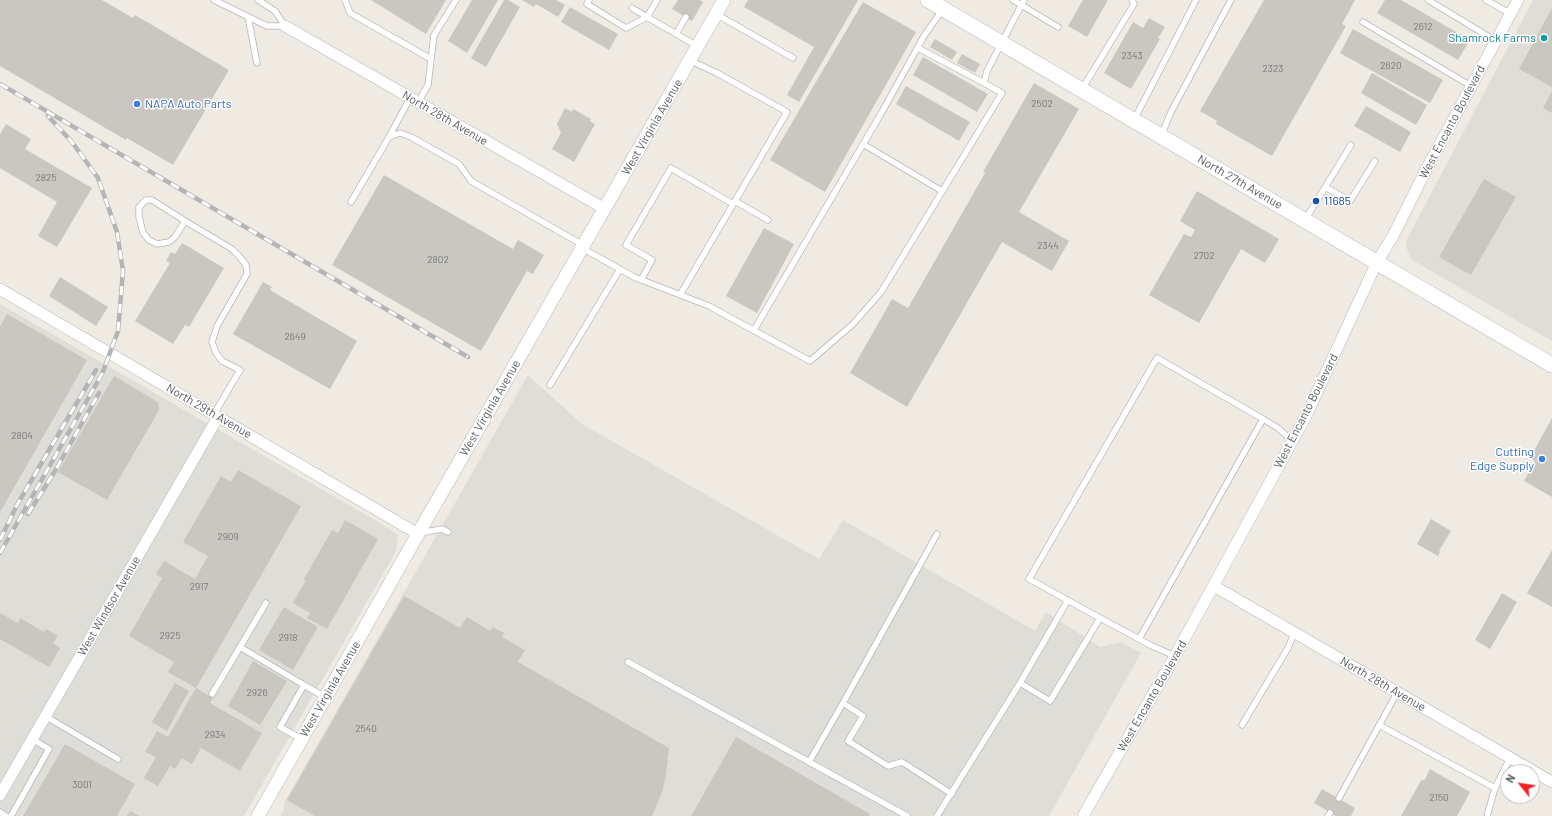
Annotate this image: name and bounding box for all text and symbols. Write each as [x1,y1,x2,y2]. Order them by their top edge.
house number: 2612 [1413,21,1433,33]
place label: Shamrock Farms [1448,31,1536,45]
marker: Shamrock Farms [1539,33,1549,43]
house number: 2343 [1121,50,1143,62]
house number: 2620 [1380,60,1402,72]
house number: 2323 [1263,63,1283,75]
street label: West Encanto Boulevard [1416,63,1488,181]
street label: West Virginia Avenue [619,76,685,178]
street label: North 28th Avenue [400,88,490,148]
place label: NAPA Auto Parts [145,97,232,111]
house number: 2502 [1031,98,1053,110]
marker: NAPA Auto Parts [132,99,142,109]
street label: North 27th Avenue [1195,152,1285,212]
house number: 2825 [35,172,57,184]
place label: 11685 [1324,194,1351,208]
marker: 11685 [1311,196,1321,206]
house number: 2344 [1037,240,1059,252]
house number: 2702 [1193,250,1215,262]
house number: 2802 [427,254,449,266]
house number: 2649 [284,331,306,343]
street label: West Encanto Boulevard [1271,351,1341,471]
street label: West Virginia Avenue [457,357,523,459]
street label: North 29th Avenue [164,381,254,441]
house number: 2804 [11,430,33,442]
place label: Cutting Edge Supply [1470,445,1534,473]
marker: Cutting Edge Supply [1537,454,1547,464]
house number: 2909 [217,531,239,543]
street label: West Windsor Avenue [75,554,143,658]
house number: 2917 [190,581,208,593]
house number: 2925 [159,630,181,642]
house number: 2918 [278,632,298,644]
street label: West Virginia Avenue [297,638,363,740]
street label: West Encanto Boulevard [1114,638,1190,754]
street label: North 28th Avenue [1338,654,1428,714]
house number: 2926 [246,687,268,699]
house number: 2540 [355,723,377,735]
house number: 2934 [204,729,226,741]
north arrow [1500,764,1540,804]
text: N [1503,772,1517,785]
house number: 3001 [72,779,92,791]
house number: 2150 [1429,792,1449,804]

